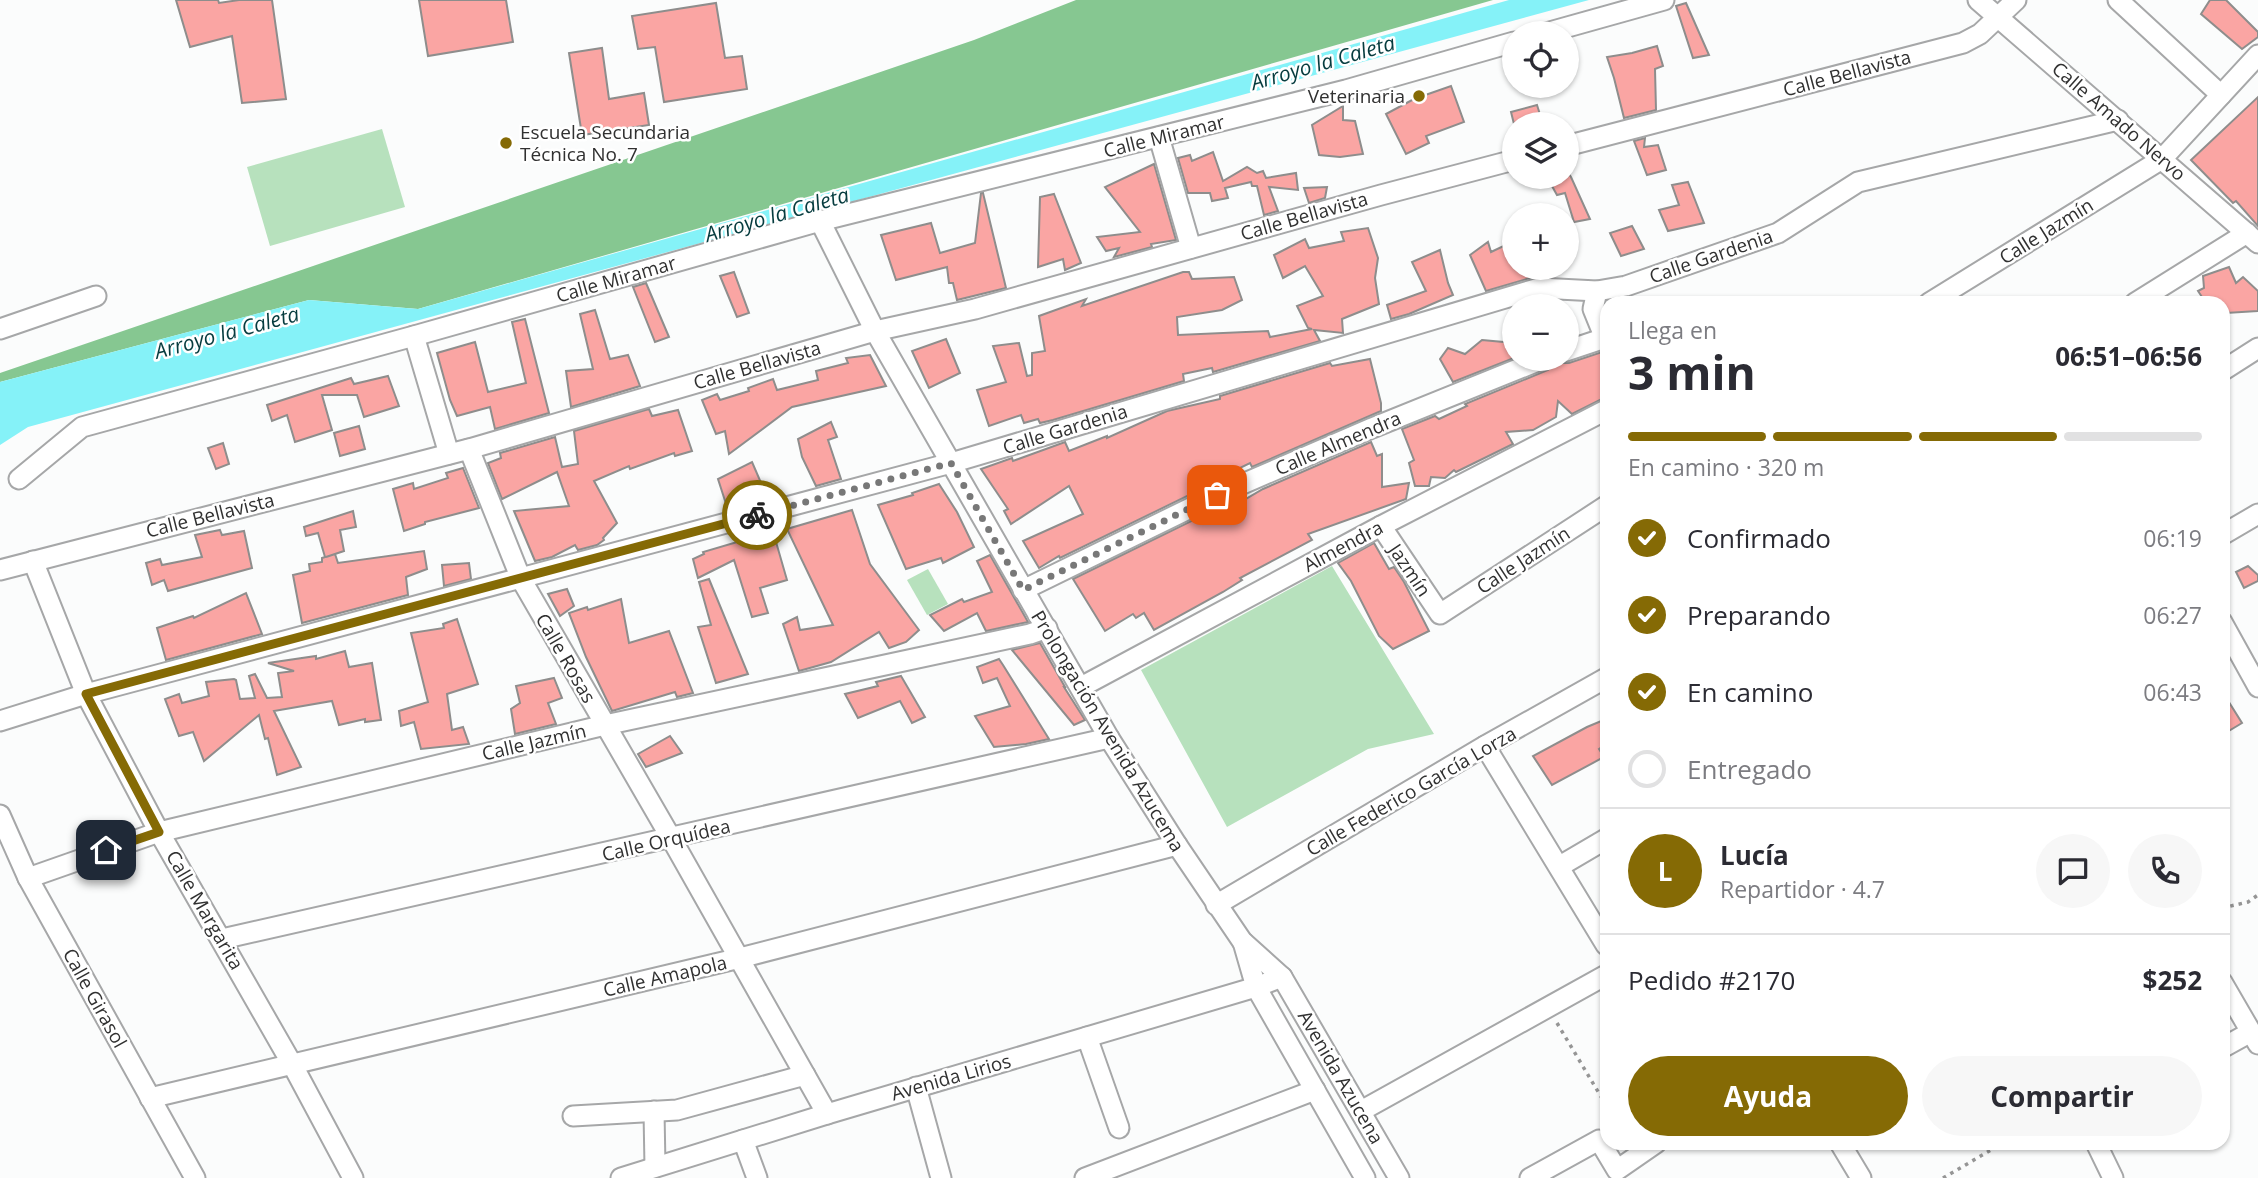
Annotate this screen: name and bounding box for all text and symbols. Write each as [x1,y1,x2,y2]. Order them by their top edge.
map controls [1502,21,1579,371]
button: locate [1502,21,1579,98]
water label: Arroyo la Caleta [1246,28,1398,97]
street label: Calle Bellavista [1780,43,1914,103]
street label: Calle Amado Nervo [2046,56,2192,186]
place label: Veterinaria [1308,83,1405,109]
marker: Veterinaria [1411,88,1427,104]
street label: Calle Miramar [1101,108,1227,164]
button: layers [1502,112,1579,189]
place label: Escuela Secundaria Técnica No. 7 [520,119,690,167]
marker: Escuela Secundaria Técnica No. 7 [498,135,514,151]
water label: Arroyo la Caleta [700,180,852,249]
street label: Calle Bellavista [1237,185,1371,247]
street label: Calle Jazmín [1994,192,2098,270]
button: + [1502,203,1579,280]
street label: Calle Gardenia [1646,223,1776,289]
street label: Calle Miramar [553,249,679,309]
button: − [1502,294,1579,371]
water label: Arroyo la Caleta [149,299,302,365]
text: Llega en [1628,314,1717,346]
street label: Calle Bellavista [690,334,824,396]
text: 06:51–06:56 [2055,338,2202,374]
text: 3 min [1628,341,1756,403]
street label: Calle Gardenia [999,398,1131,460]
street label: Calle Almendra [1271,405,1405,481]
text: En camino · 320 m [1628,451,1824,483]
pin [1187,465,1247,525]
icon: bag [1198,476,1236,514]
courier [722,480,792,550]
street label: Calle Bellavista [143,486,277,544]
icon: bike [738,496,776,534]
street label: Almendra [1299,514,1387,578]
icon: check [1628,519,1666,557]
street label: Calle Jazmín [1471,520,1575,600]
text: Confirmado [1687,520,1831,556]
text: 06:19 [2143,522,2202,554]
street label: Jazmín [1382,537,1437,602]
icon: check [1628,596,1666,634]
text: Preparando [1687,597,1831,633]
text: 06:27 [2143,599,2202,631]
street label: Prolongación Avenida Azucema [1025,605,1191,857]
street label: Calle Rosas [530,608,602,708]
icon: check [1628,673,1666,711]
text: En camino [1687,674,1813,710]
text: 06:43 [2143,676,2202,708]
street label: Calle Jazmín [479,717,589,767]
street label: Calle Federico García Lorza [1301,720,1521,862]
text: Entregado [1687,751,1812,787]
street label: Calle Orquídea [599,813,733,867]
pin [76,820,136,880]
icon: home [87,831,125,869]
button: chat [2036,834,2110,908]
button: phone [2128,834,2202,908]
text: Lucía [1720,837,1789,873]
street label: Calle Margarita [160,846,250,974]
text: L [1658,853,1672,889]
text: Repartidor · 4.7 [1720,873,1885,905]
street label: Calle Girasol [57,944,133,1052]
street label: Calle Amapola [601,949,729,1003]
text: Pedido #2170 [1628,962,1795,998]
text: $252 [2143,962,2202,998]
street label: Avenida Azucena [1292,1005,1390,1149]
street label: Avenida Lirios [888,1047,1014,1107]
button: Ayuda [1628,1056,1908,1136]
button: Compartir [1922,1056,2202,1136]

